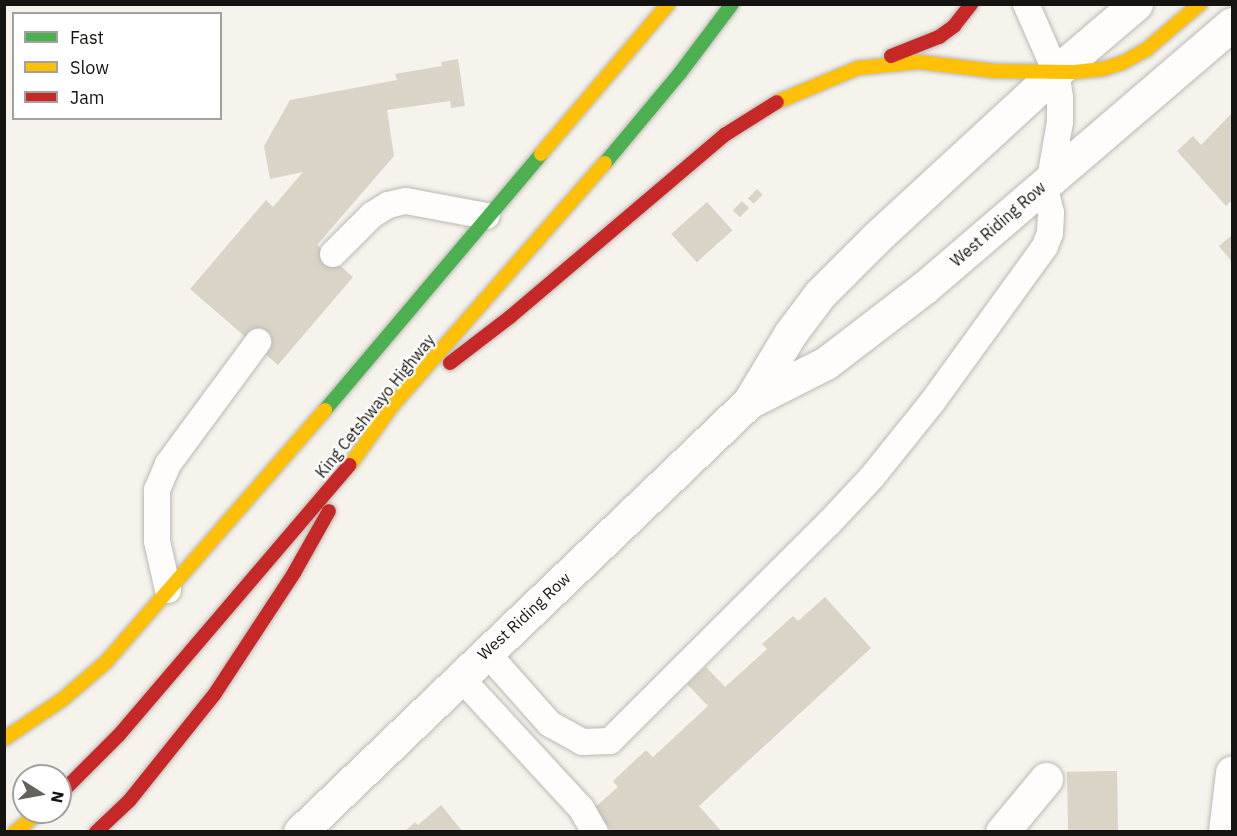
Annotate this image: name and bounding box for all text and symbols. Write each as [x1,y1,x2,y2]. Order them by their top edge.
legend [12,12,222,120]
text: Fast [70,26,104,49]
text: Slow [70,56,109,79]
text: Jam [70,86,105,109]
street label: West Riding Row [946,177,1050,271]
street label: King Cetshwayo Highway [311,330,439,482]
street label: West Riding Row [474,568,574,664]
north arrow [12,764,72,824]
text: N [47,789,69,805]

